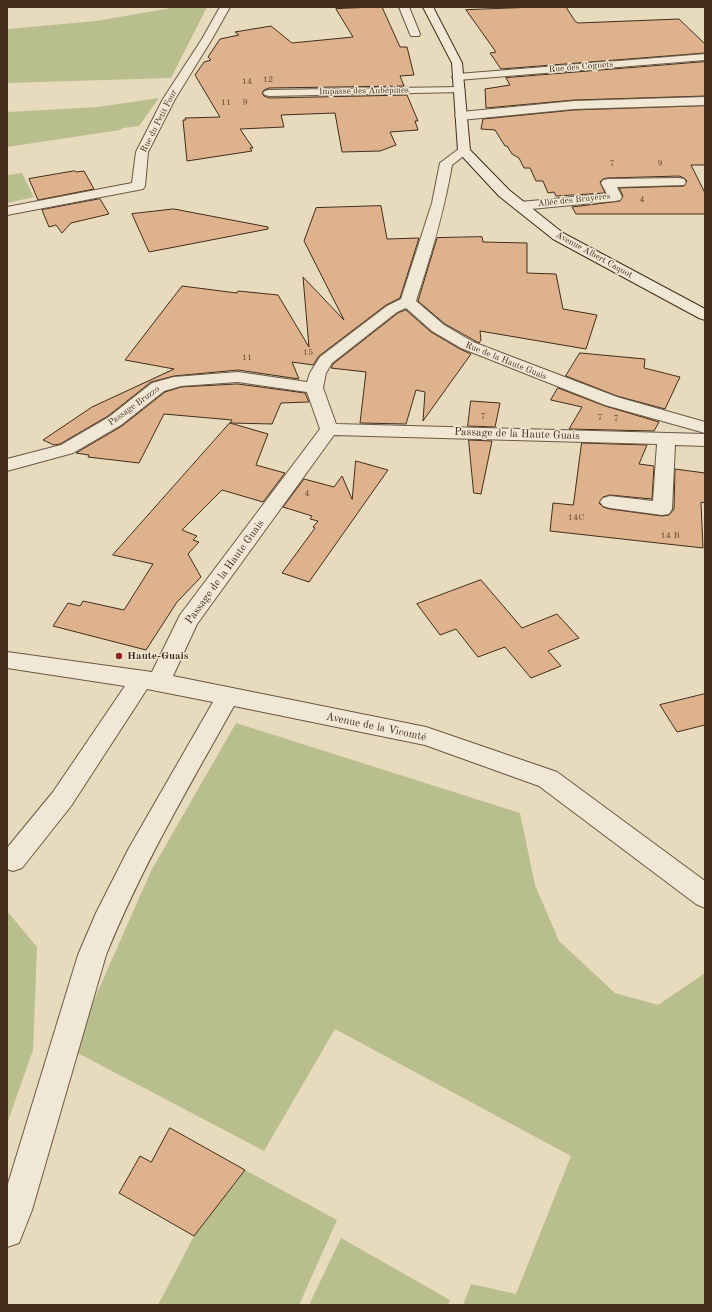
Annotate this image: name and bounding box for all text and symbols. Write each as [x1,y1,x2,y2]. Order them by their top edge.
street label: Rue des Cognets [548,59,614,75]
house number: 12 [263,75,273,85]
house number: 14 [242,77,252,87]
street label: Impasse des Aubépines [319,85,409,97]
street label: Rue du Petit Four [138,88,180,154]
house number: 11 [221,98,231,108]
house number: 9 [242,98,248,108]
house number: 7 [609,159,615,169]
house number: 9 [657,159,663,169]
street label: Allée des Bruyères [537,191,611,209]
house number: 4 [639,195,645,205]
street label: Avenue Albert Caquot [554,229,634,281]
street label: Rue de la Haute Guais [464,340,548,382]
house number: 15 [303,348,313,358]
house number: 11 [242,353,252,363]
street label: Passage Bruzzo [106,384,162,428]
house number: 7 [480,412,486,422]
house number: 7 [597,413,603,423]
house number: 7 [613,414,619,424]
street label: Passage de la Haute Guais [454,425,580,443]
house number: 4 [304,489,310,499]
house number: 14C [568,513,584,523]
street label: Passage de la Haute Guais [183,517,267,627]
house number: 14 B [660,531,680,541]
place label: Haute-Guais [127,649,189,663]
marker: Haute-Guais [114,651,124,661]
street label: Avenue de la Vicomté [325,710,427,744]

